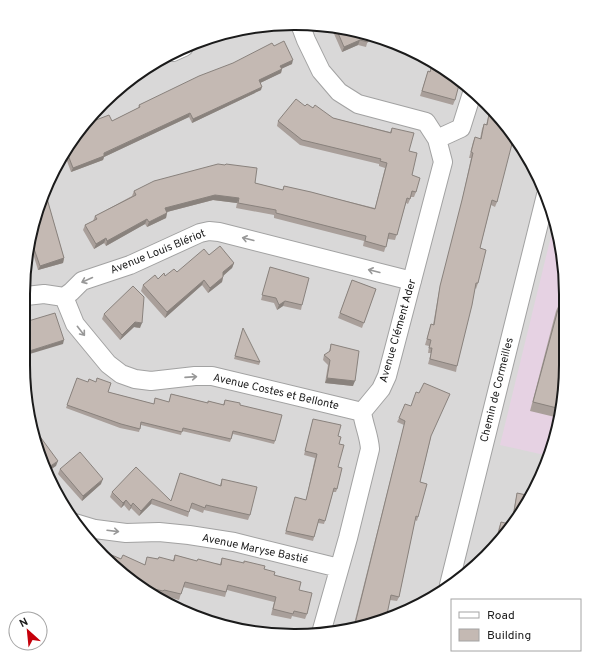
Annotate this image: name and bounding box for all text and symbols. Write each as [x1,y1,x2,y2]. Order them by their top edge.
street label: Avenue Louis Blériot [108,226,208,278]
one-way arrow [242,235,255,243]
one-way arrow [368,267,381,275]
one-way arrow [81,277,93,284]
street label: Avenue Clément Ader [377,277,420,384]
one-way arrow [77,326,85,337]
street label: Chemin de Cormeilles [477,336,517,444]
street label: Avenue Costes et Bellonte [212,371,340,413]
one-way arrow [184,373,197,380]
one-way arrow [106,527,119,535]
street label: Avenue Maryse Bastié [201,531,309,567]
legend [451,599,581,651]
text: Road [487,608,515,624]
north arrow [8,611,48,651]
text: N [17,615,31,631]
text: Building [487,628,531,644]

